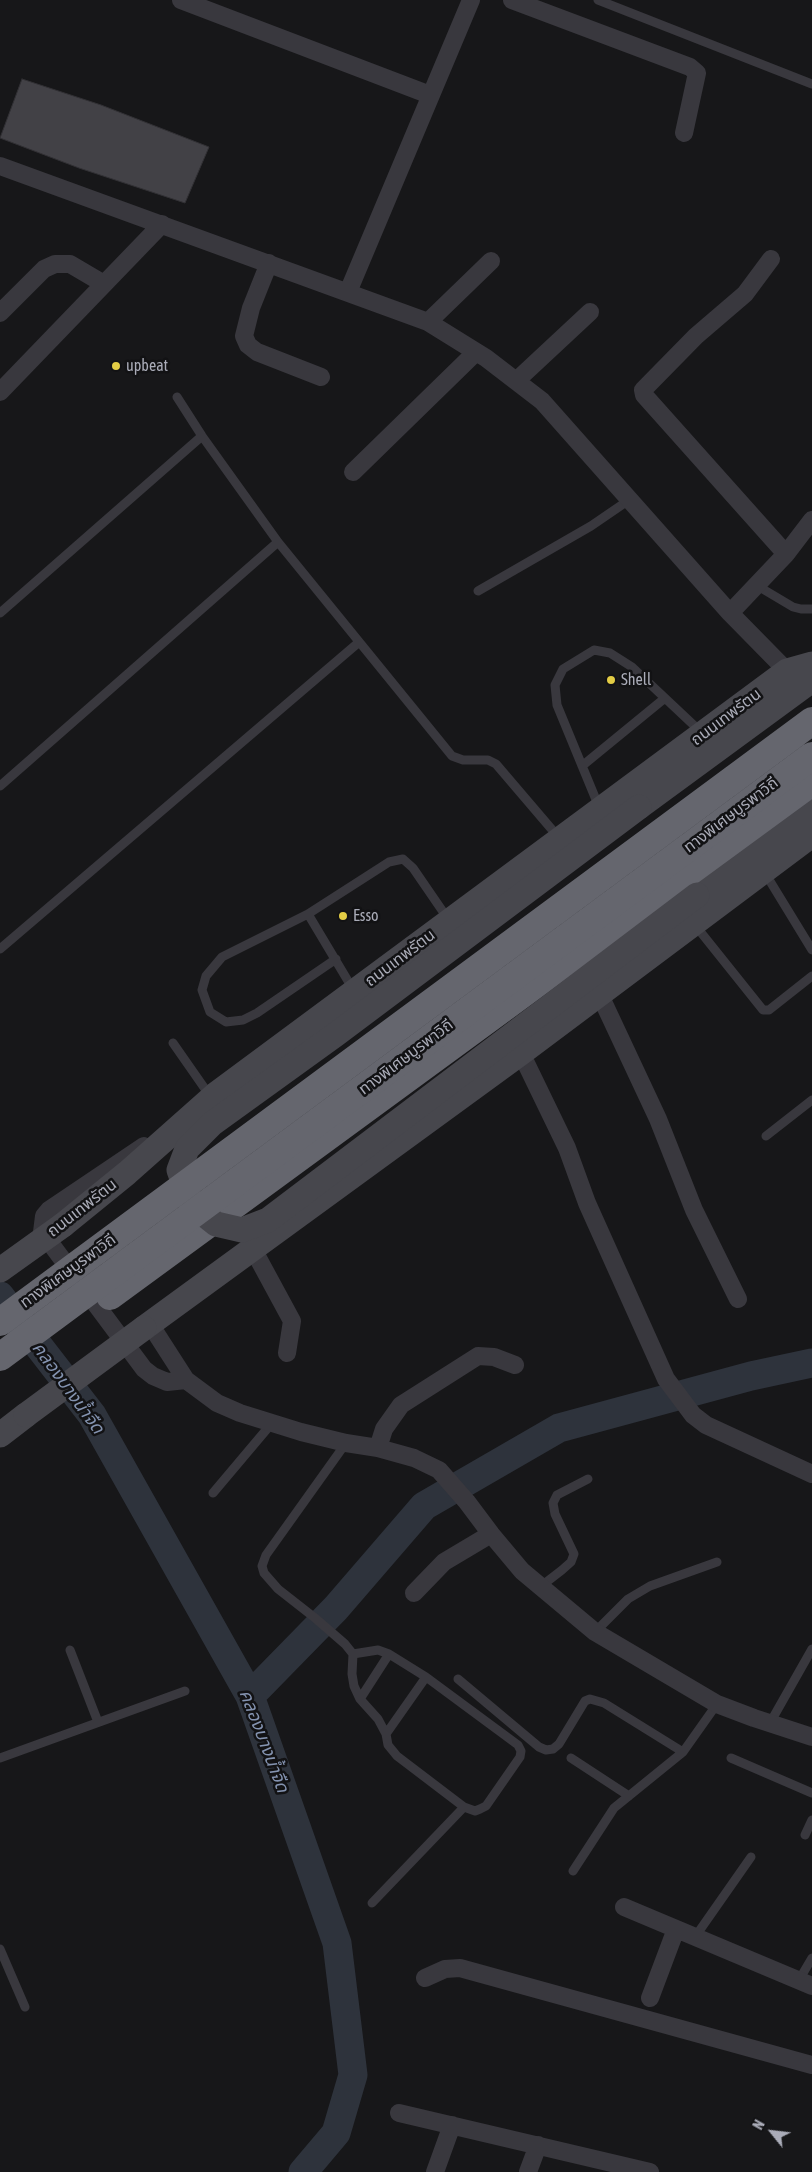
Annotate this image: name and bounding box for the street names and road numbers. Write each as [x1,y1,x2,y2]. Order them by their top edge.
street label: ถนนเทพรัตน [687,684,765,750]
street label: ทางพิเศษบูรพาวิถี [680,773,782,857]
street label: ถนนเทพรัตน [361,925,439,991]
street label: ทางพิเศษบูรพาวิถี [355,1015,457,1099]
street label: ถนนเทพรัตน [44,1175,120,1241]
street label: ทางพิเศษบูรพาวิถี [16,1230,120,1312]

